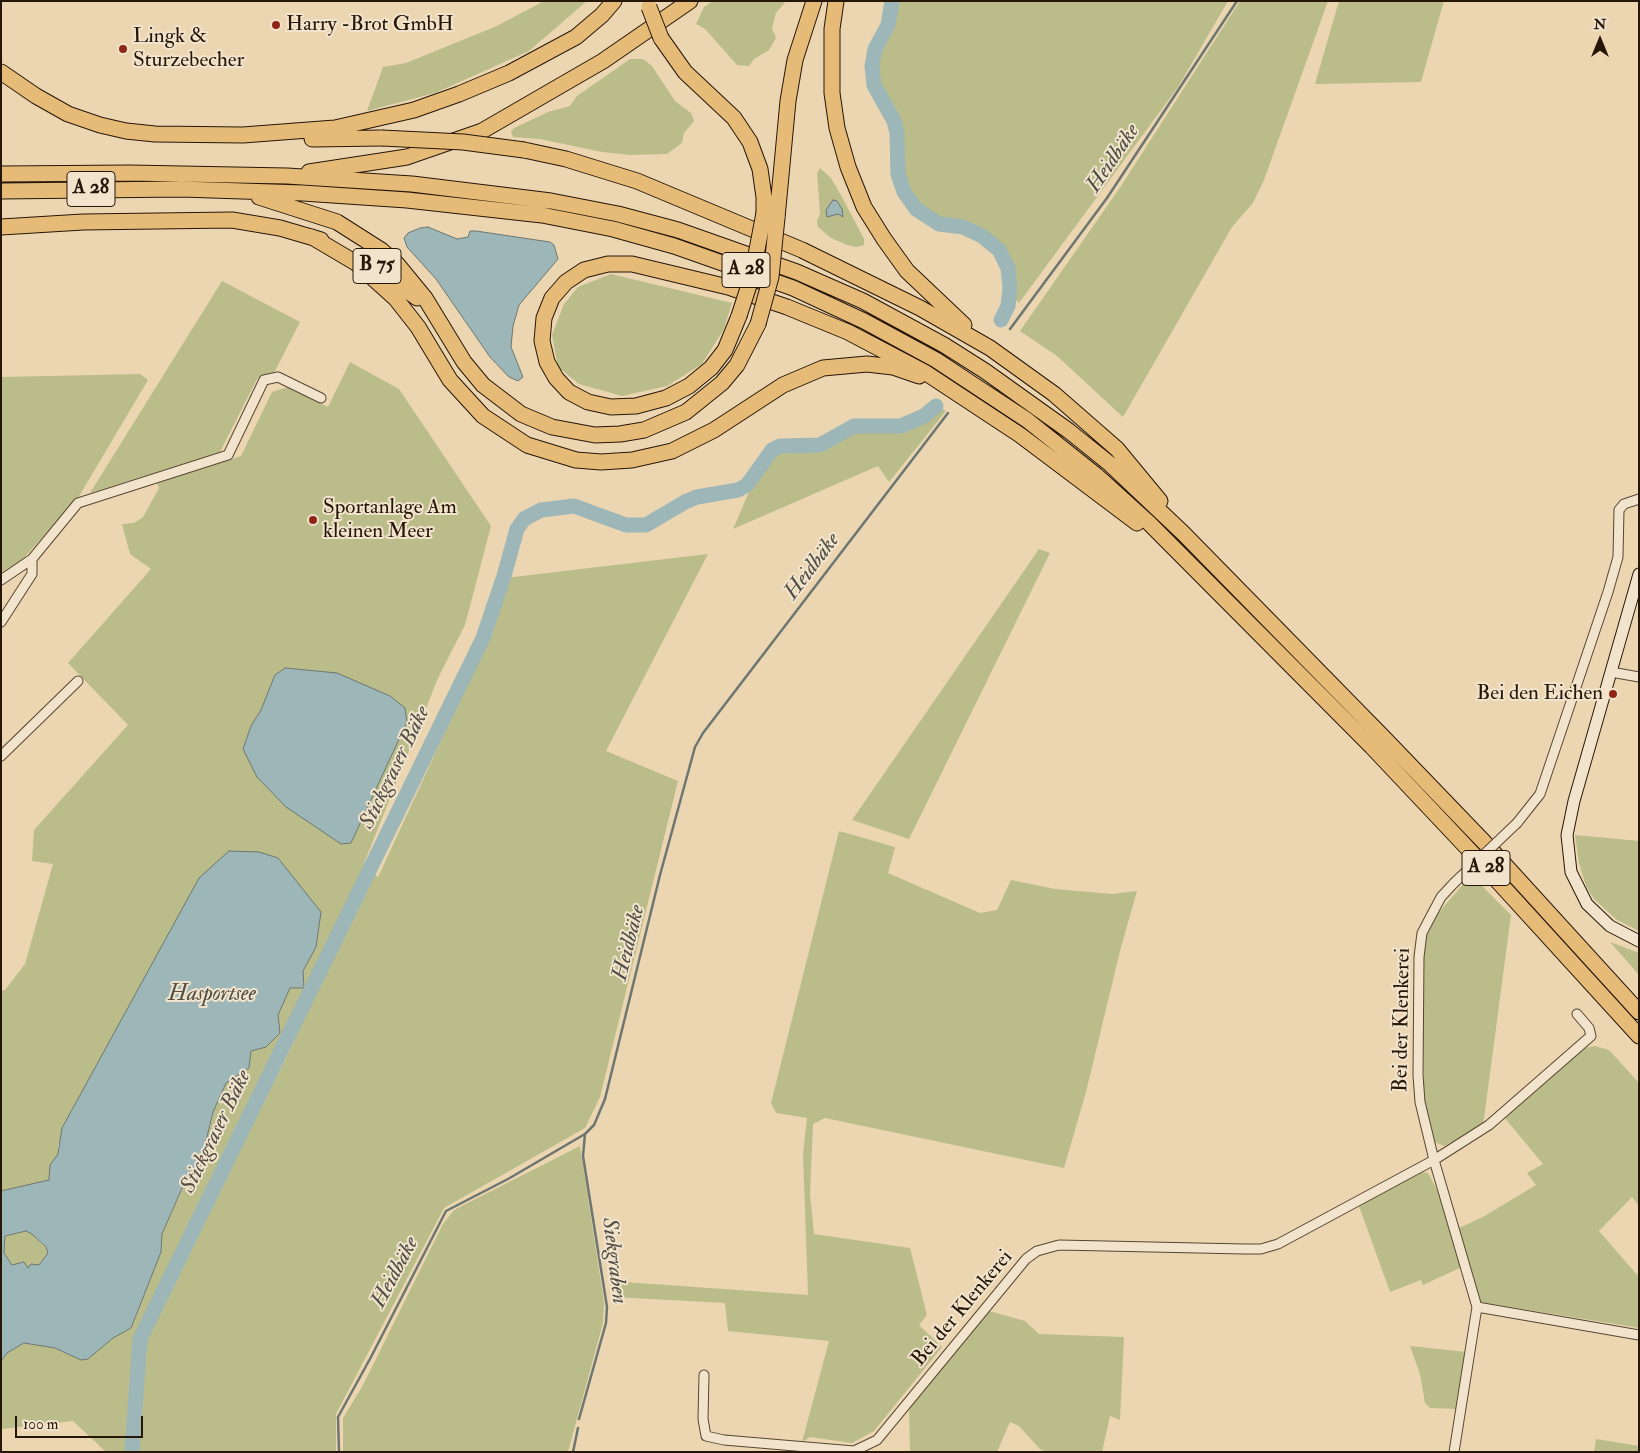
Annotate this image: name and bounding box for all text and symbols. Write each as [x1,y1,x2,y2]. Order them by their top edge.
place label: Harry -Brot GmbH [286,12,454,38]
north arrow [1575,15,1625,65]
text: N [1594,16,1606,33]
marker: Harry -Brot GmbH [270,19,282,31]
place label: Lingk & Sturzebecher [133,24,244,74]
marker: Lingk & Sturzebecher [117,43,129,55]
water label: Heidbäke [1082,120,1146,198]
road number: A 28 [67,172,115,206]
road number: B 75 [353,248,401,284]
road number: A 28 [722,252,770,288]
place label: Sportanlage Am kleinen Meer [323,495,457,545]
marker: Sportanlage Am kleinen Meer [307,514,319,526]
water label: Heidbäke [779,528,847,606]
place label: Bei den Eichen [1476,681,1603,707]
marker: Bei den Eichen [1607,688,1619,700]
water label: Stickgraser Bäke [355,702,437,834]
road number: A 28 [1462,850,1510,886]
water label: Heidbäke [608,903,652,983]
street label: Bei der Klenkerei [1389,948,1417,1092]
water label: Hasportsee [168,982,256,1008]
water label: Stickgraser Bäke [176,1066,258,1198]
water label: Siekgraben [595,1216,631,1306]
water label: Heidbäke [366,1233,426,1313]
street label: Bei der Klenkerei [907,1246,1019,1372]
scale bar [18,1406,145,1438]
text: 100 m [23,1415,58,1434]

